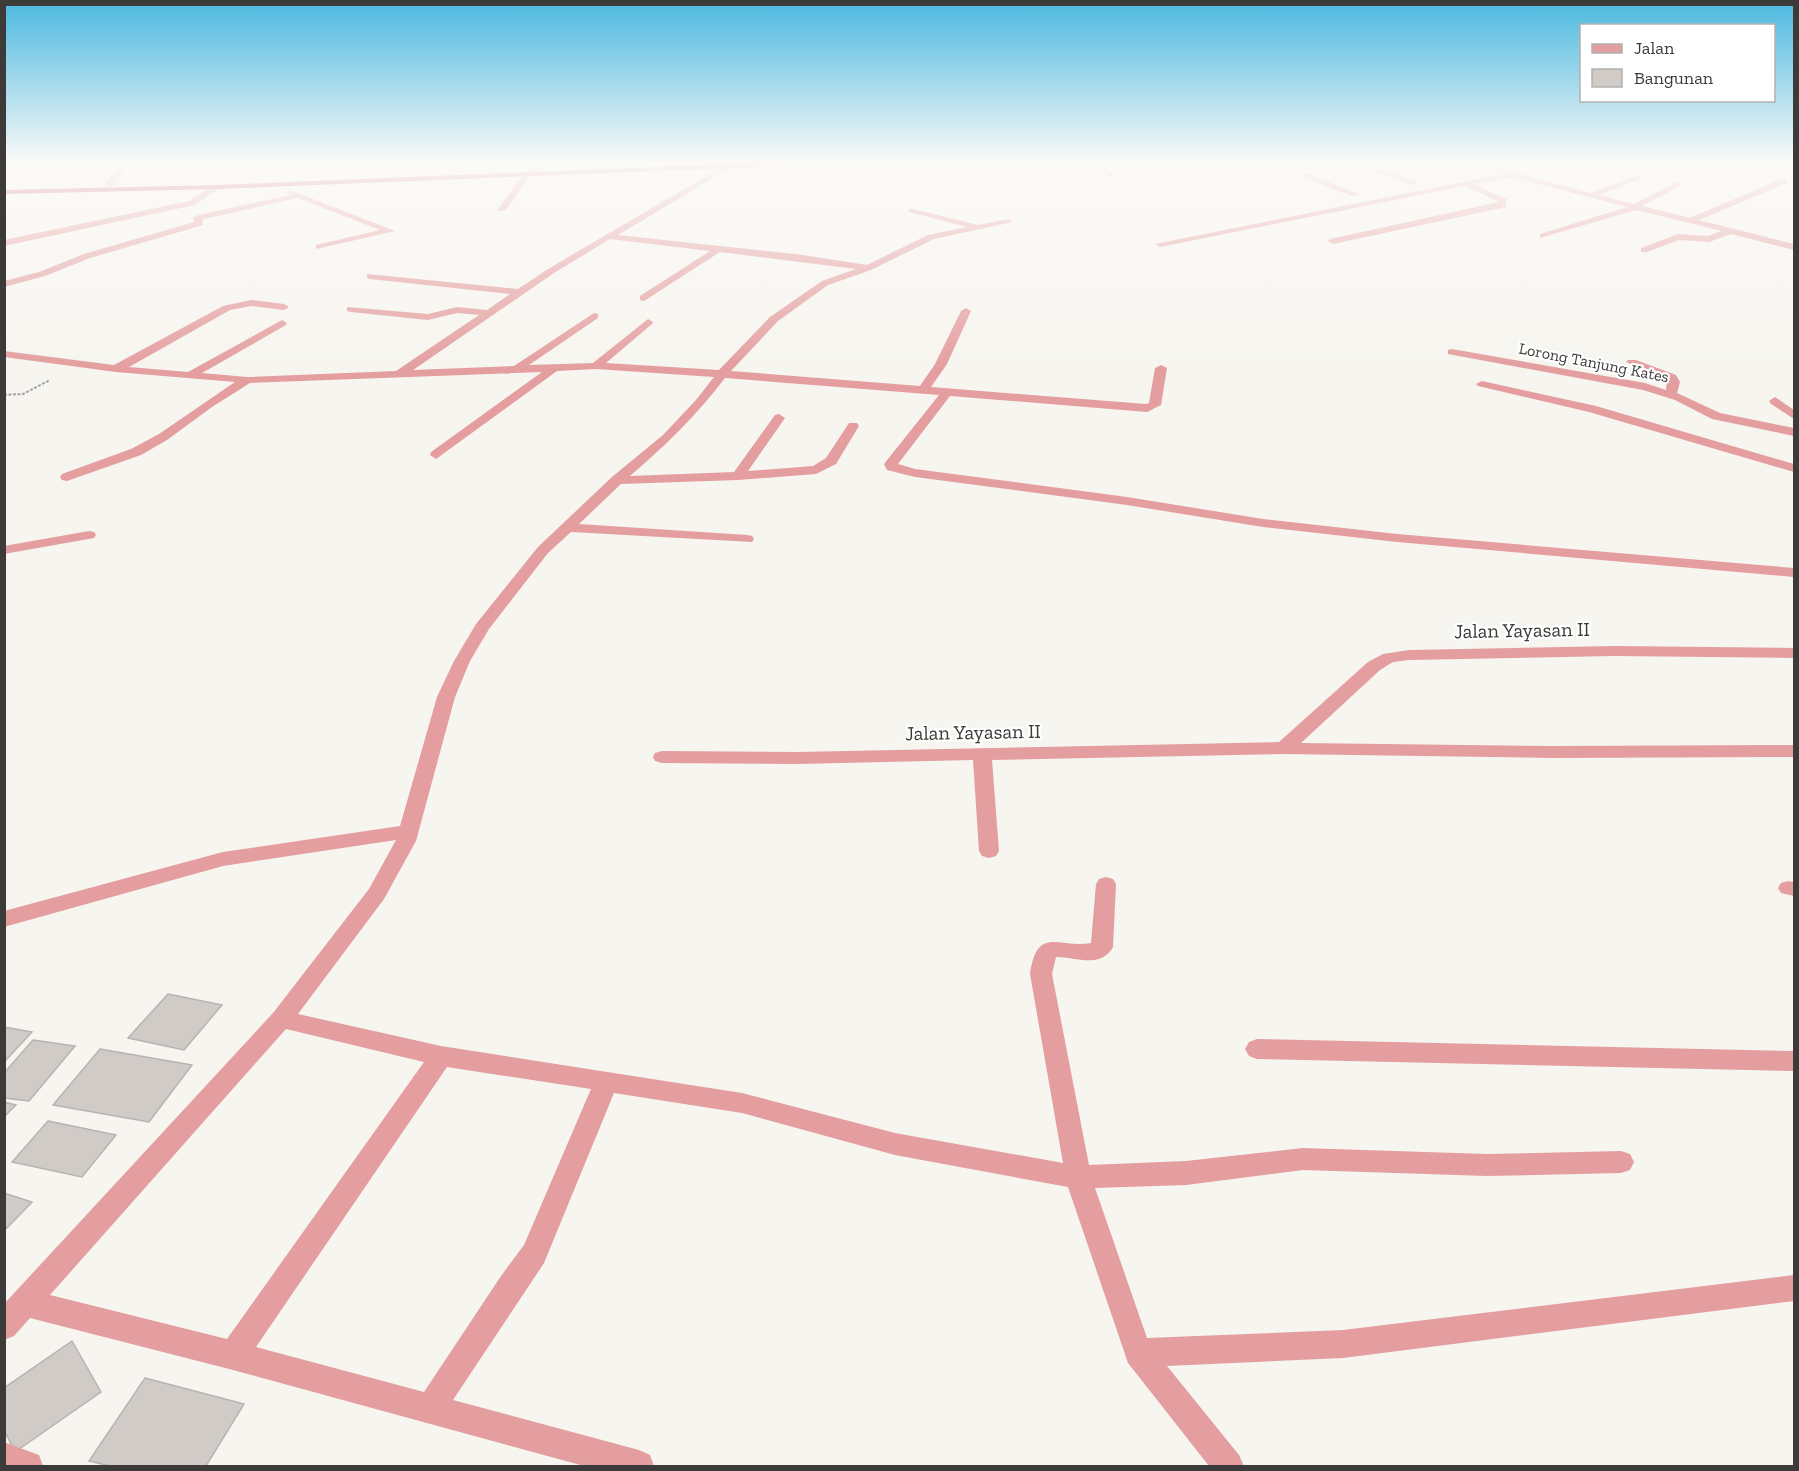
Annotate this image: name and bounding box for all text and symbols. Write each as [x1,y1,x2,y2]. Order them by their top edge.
legend [1580,24,1775,102]
text: Jalan [1634,37,1675,59]
text: Bangunan [1634,67,1714,89]
street label: Lorong Tanjung Kates [1517,339,1671,386]
street label: Jalan Yayasan II [1454,617,1590,643]
street label: Jalan Yayasan II [905,719,1041,745]

